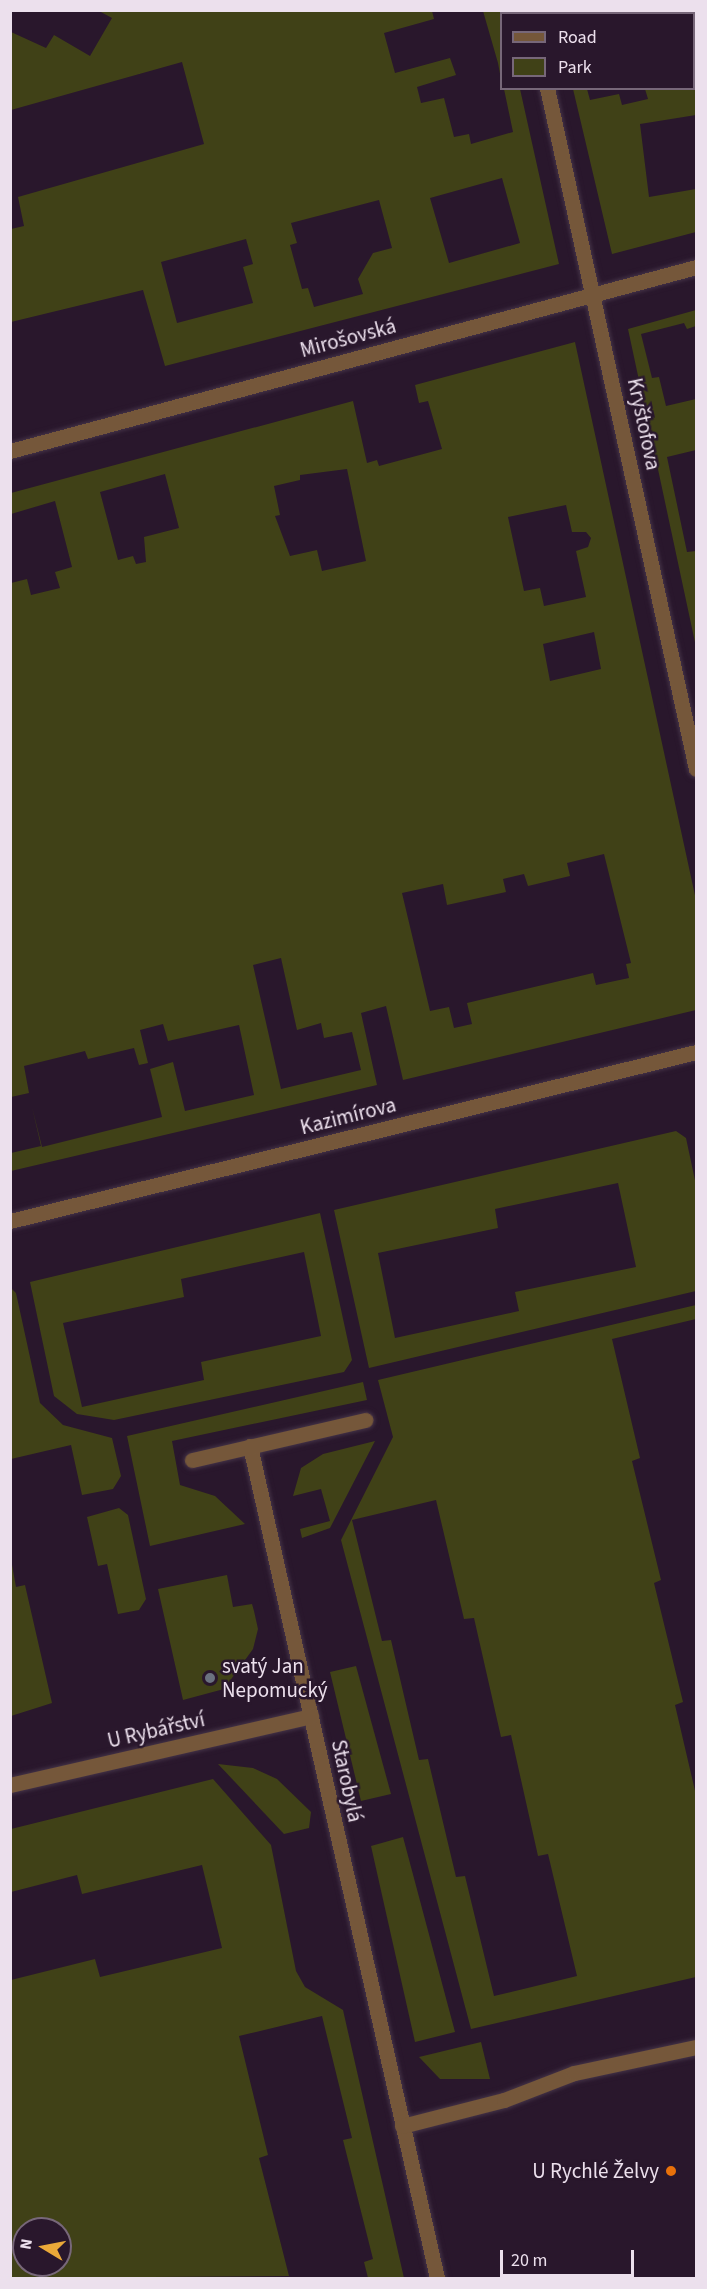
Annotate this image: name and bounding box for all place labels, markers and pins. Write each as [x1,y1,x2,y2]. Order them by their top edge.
place label: svatý Jan Nepomucký [222,1653,328,1703]
marker: svatý Jan Nepomucký [203,1671,217,1685]
place label: U Rychlé Želvy [532,2158,659,2184]
marker: U Rychlé Želvy [664,2164,678,2178]

